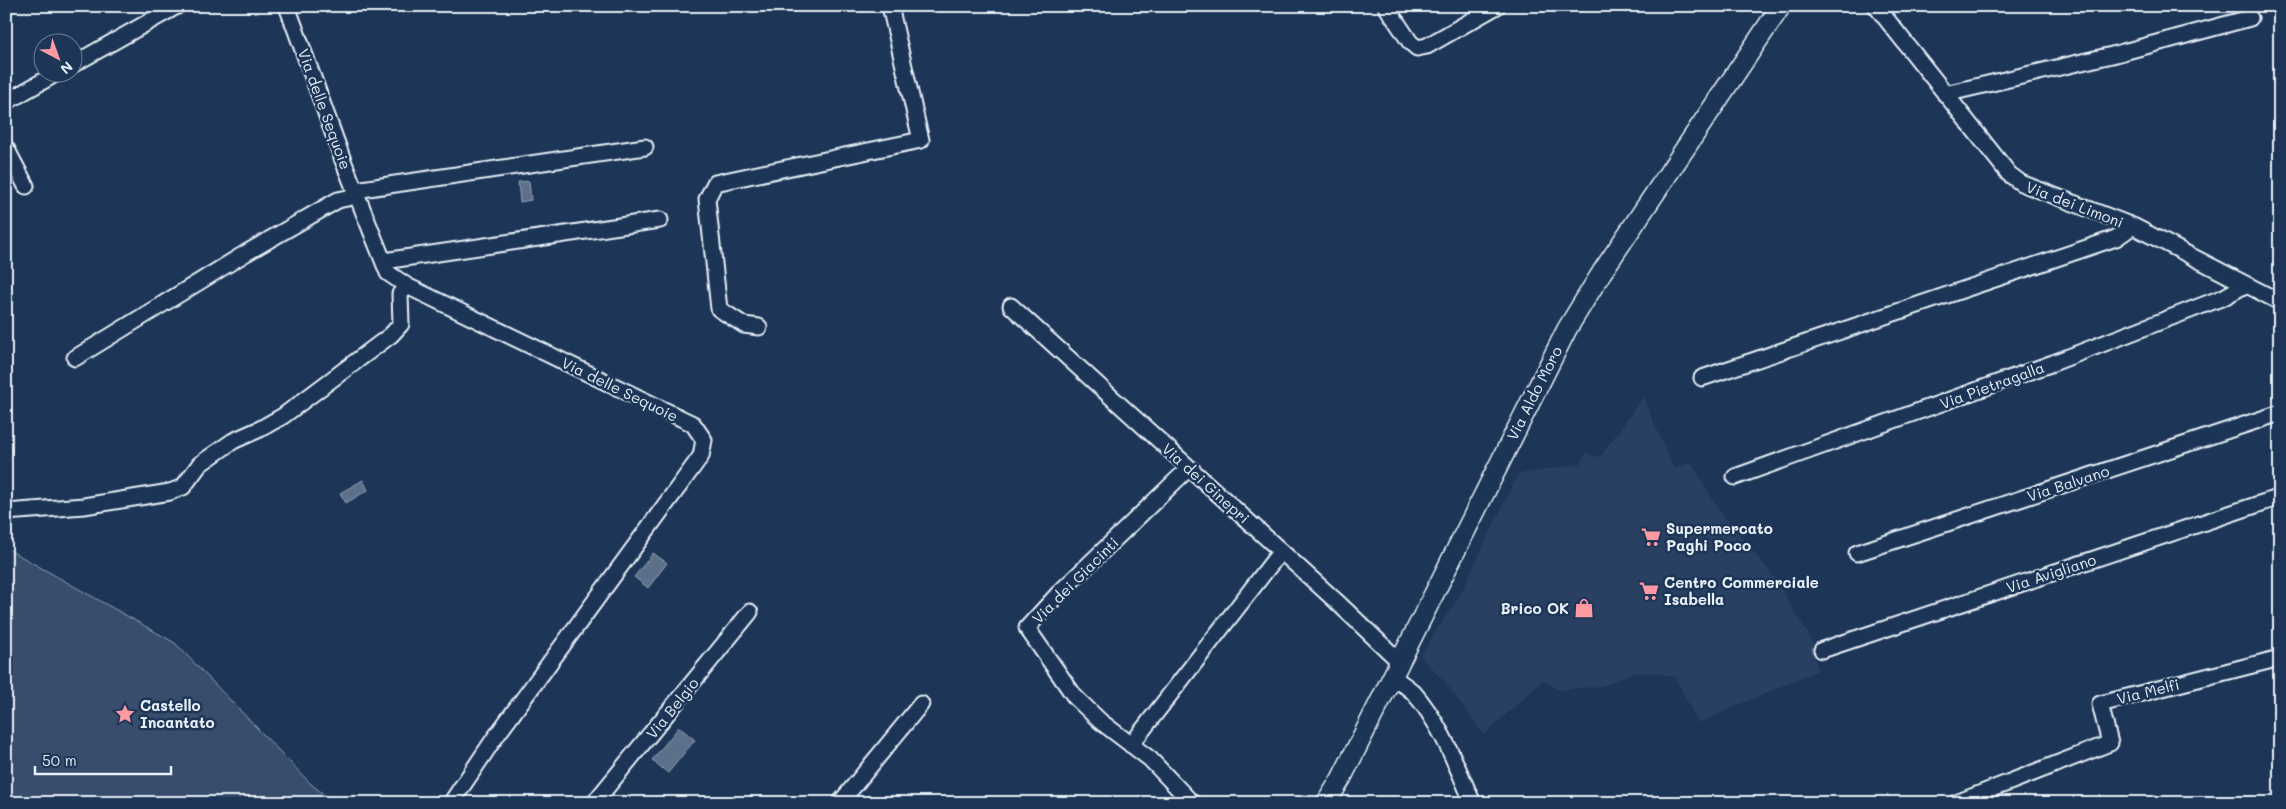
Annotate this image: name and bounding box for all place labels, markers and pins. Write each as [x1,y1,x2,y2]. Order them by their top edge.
place label: Supermercato Paghi Poco [1666,518,1773,555]
supermarket icon: Supermercato Paghi Poco [1640,526,1662,548]
place label: Centro Commerciale Isabella [1664,572,1819,609]
supermarket icon: Centro Commerciale Isabella [1638,580,1660,602]
shop icon: Brico OK [1573,597,1595,619]
place label: Brico OK [1500,598,1569,618]
place label: Castello Incantato [140,695,215,732]
place icon: Castello Incantato [114,703,136,725]

